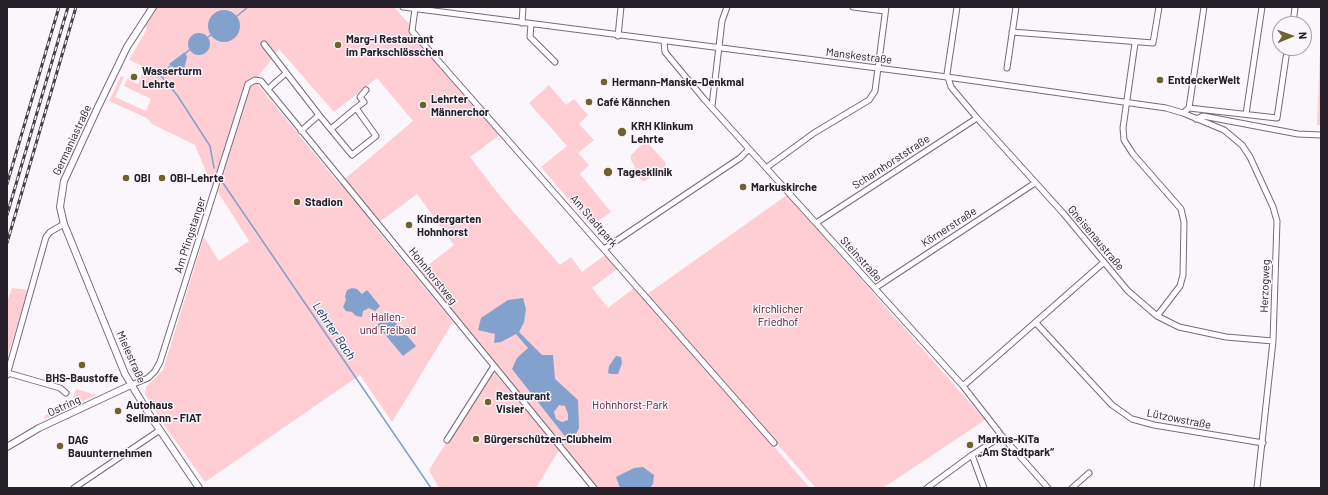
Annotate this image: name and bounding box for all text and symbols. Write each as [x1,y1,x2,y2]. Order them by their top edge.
north arrow [1272,16,1312,56]
place label: Marg-i Restaurant im Parkschlösschen [346,32,443,58]
text: N [1297,32,1310,39]
marker: Marg-i Restaurant im Parkschlösschen [333,40,343,50]
street label: Manskestraße [825,45,893,67]
place label: Wasserturm Lehrte [142,64,202,90]
marker: Wasserturm Lehrte [129,72,139,82]
place label: EntdeckerWelt [1168,73,1240,87]
place label: Hermann-Manske-Denkmal [612,75,744,89]
marker: EntdeckerWelt [1155,75,1165,85]
marker: Hermann-Manske-Denkmal [599,77,609,87]
place label: Lehrter Männerchor [431,92,489,118]
place label: Café Kännchen [597,95,670,109]
marker: Café Kännchen [584,97,594,107]
marker: Lehrter Männerchor [418,100,428,110]
street label: Germaniastraße [50,103,94,177]
place label: KRH Klinkum Lehrte [631,119,693,145]
marker: KRH Klinkum Lehrte [616,126,628,138]
street label: Scharnhorststraße [850,132,932,192]
place label: Tagesklinik [617,165,672,179]
marker: Tagesklinik [602,166,614,178]
place label: OBI [134,171,151,185]
place label: OBI-Lehrte [170,171,224,185]
marker: OBI [121,173,131,183]
marker: OBI-Lehrte [157,173,167,183]
place label: Markuskirche [751,180,817,194]
marker: Markuskirche [738,182,748,192]
street label: Am Stadtpark [568,192,620,250]
street label: Am Pfingstanger [171,195,209,275]
place label: Stadion [305,195,343,209]
marker: Stadion [292,197,302,207]
street label: Gneisenaustraße [1065,203,1127,273]
street label: Körnerstraße [919,204,979,250]
place label: Kindergarten Hohnhorst [417,212,481,238]
marker: Kindergarten Hohnhorst [404,220,414,230]
street label: Steinstraße [837,234,885,284]
street label: Hohnhorstweg [406,245,460,307]
street label: Herzogweg [1257,259,1273,313]
water label: Lehrter Bach [310,300,358,362]
park label: kirchlicher Friedhof [753,302,803,328]
park label: Hallen- und Freibad [360,310,416,336]
street label: Mielestraße [114,329,148,385]
marker: BHS-Baustoffe [77,360,87,370]
place label: BHS-Baustoffe [45,371,119,385]
place label: Restaurant Visier [496,389,550,415]
street label: Ostring [45,393,83,419]
marker: Restaurant Visier [483,397,493,407]
place label: Autohaus Sellmann - FIAT [126,398,202,424]
park label: Hohnhorst-Park [592,398,668,412]
marker: Autohaus Sellmann - FIAT [113,406,123,416]
street label: Lützowstraße [1146,406,1212,432]
place label: Bürgerschützen-Clubheim [484,432,612,446]
place label: Markus-KiTa „Am Stadtpark“ [978,432,1054,458]
place label: DAG Bauunternehmen [68,433,152,459]
marker: Bürgerschützen-Clubheim [471,434,481,444]
marker: Markus-KiTa „Am Stadtpark“ [965,440,975,450]
marker: DAG Bauunternehmen [55,441,65,451]

